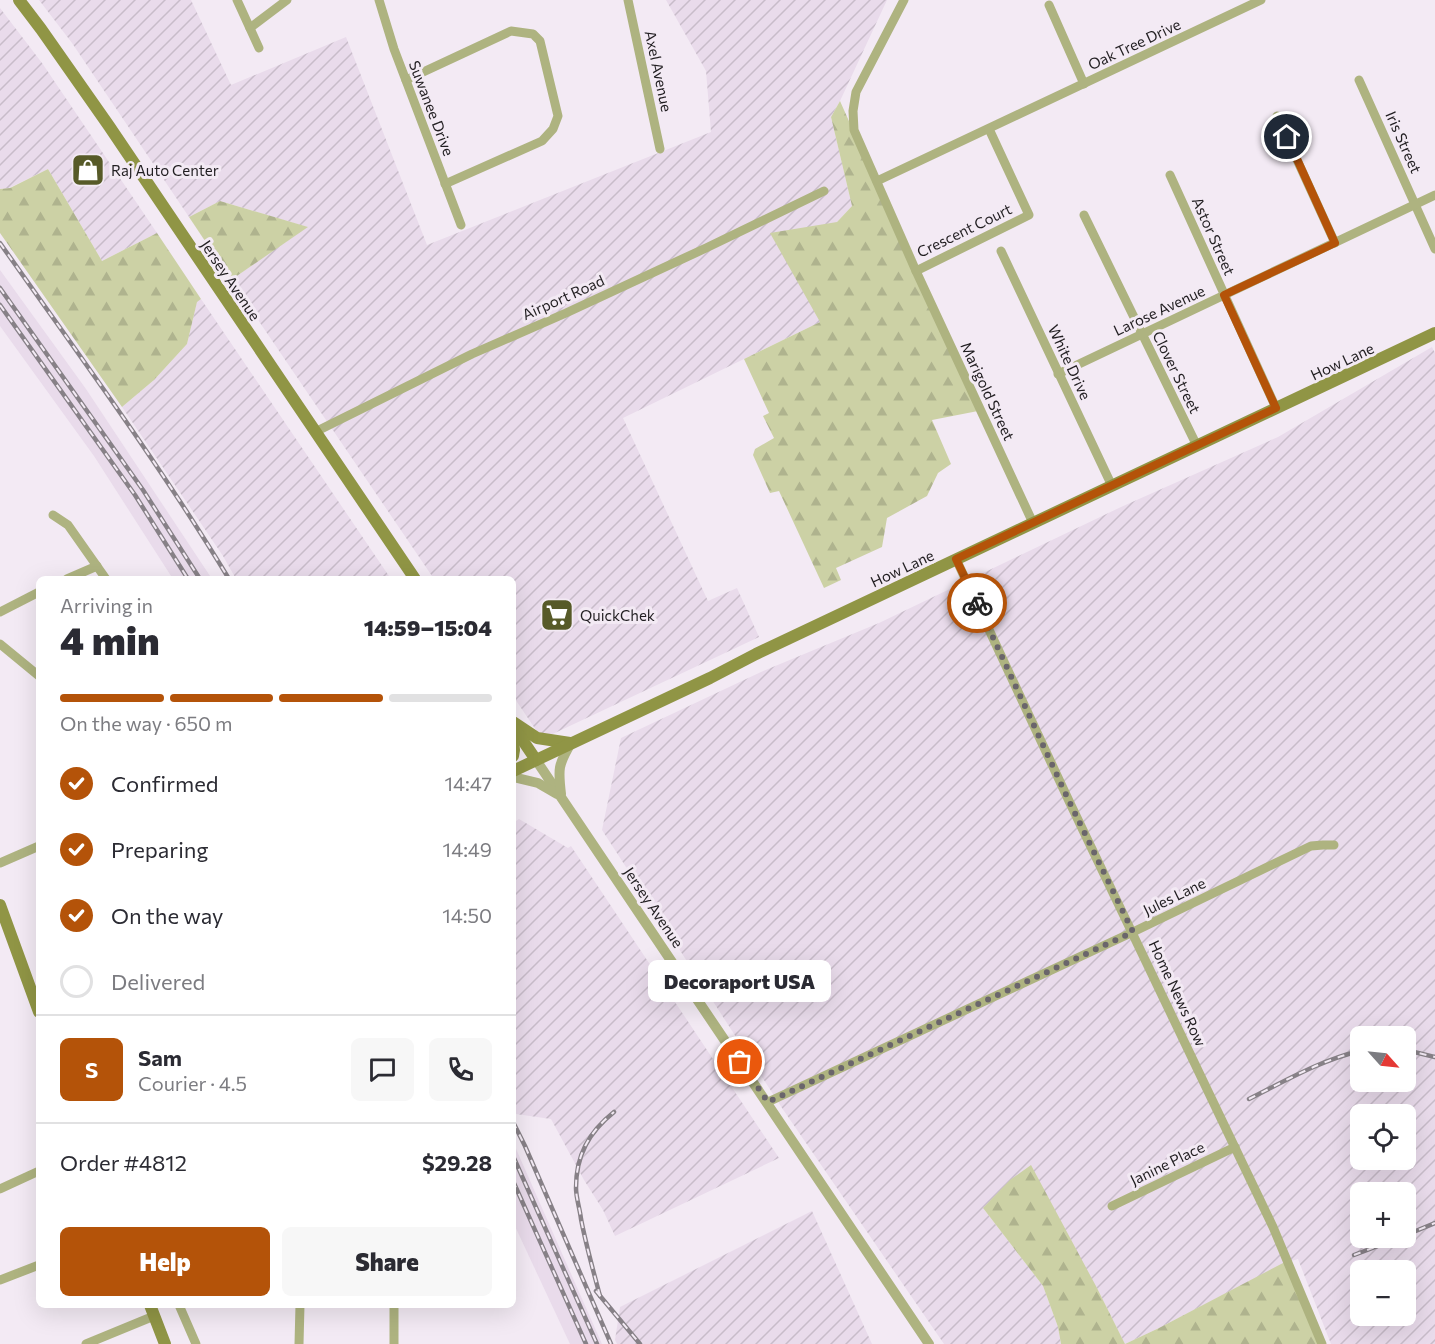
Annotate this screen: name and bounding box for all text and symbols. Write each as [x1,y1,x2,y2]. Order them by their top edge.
street label: Oak Tree Drive [1085,15,1183,73]
street label: Axel Avenue [642,29,676,113]
street label: Suwanee Drive [406,58,458,158]
street label: Iris Street [1382,108,1426,176]
pin [1261,111,1312,162]
icon: home [1270,120,1303,153]
shop icon: Raj Auto Center [70,152,106,188]
place label: Raj Auto Center [111,161,219,179]
street label: Astor Street [1189,194,1239,278]
street label: Crescent Court [914,199,1014,261]
street label: Jersey Avenue [197,236,265,324]
street label: Airport Road [519,271,607,323]
street label: Larose Avenue [1111,281,1208,339]
street label: White Drive [1045,322,1095,403]
street label: Clover Street [1149,328,1205,416]
street label: How Lane [1307,338,1377,383]
street label: Marigold Street [957,339,1019,443]
street label: How Lane [867,545,937,590]
courier [947,573,1007,633]
icon: bike [961,587,994,620]
text: Arriving in [60,593,153,617]
supermarket icon: QuickChek [539,597,575,633]
place label: QuickChek [580,606,655,624]
text: 14:59–15:04 [364,614,492,641]
text: 4 min [60,615,160,663]
text: On the way · 650 m [60,711,232,735]
icon: check [60,767,93,800]
text: Confirmed [111,770,218,797]
text: 14:47 [445,771,492,795]
icon: check [60,833,93,866]
text: Preparing [111,836,208,863]
text: 14:49 [443,837,492,861]
street label: Jersey Avenue [620,863,688,951]
street label: Jules Lane [1140,873,1208,919]
icon: check [60,899,93,932]
text: On the way [111,902,223,929]
text: 14:50 [442,903,492,927]
street label: Home News Row [1146,937,1210,1049]
callout: Decoraport USA [648,960,831,1002]
text: Delivered [111,968,205,995]
text: Decoraport USA [664,969,815,993]
north arrow [1350,1026,1416,1092]
map controls [1350,1026,1416,1326]
pin [714,1036,765,1087]
button: chat [351,1038,414,1101]
button: phone [429,1038,492,1101]
text: Sam [138,1044,182,1071]
icon: bag [723,1045,756,1078]
text: S [85,1056,98,1083]
text: Courier · 4.5 [138,1071,247,1095]
button: locate [1350,1104,1416,1170]
street label: Janine Place [1127,1137,1207,1189]
text: Order #4812 [60,1149,187,1176]
text: $29.28 [422,1149,492,1176]
button: + [1350,1182,1416,1248]
button: Help [60,1227,270,1296]
button: Share [282,1227,492,1296]
button: − [1350,1260,1416,1326]

